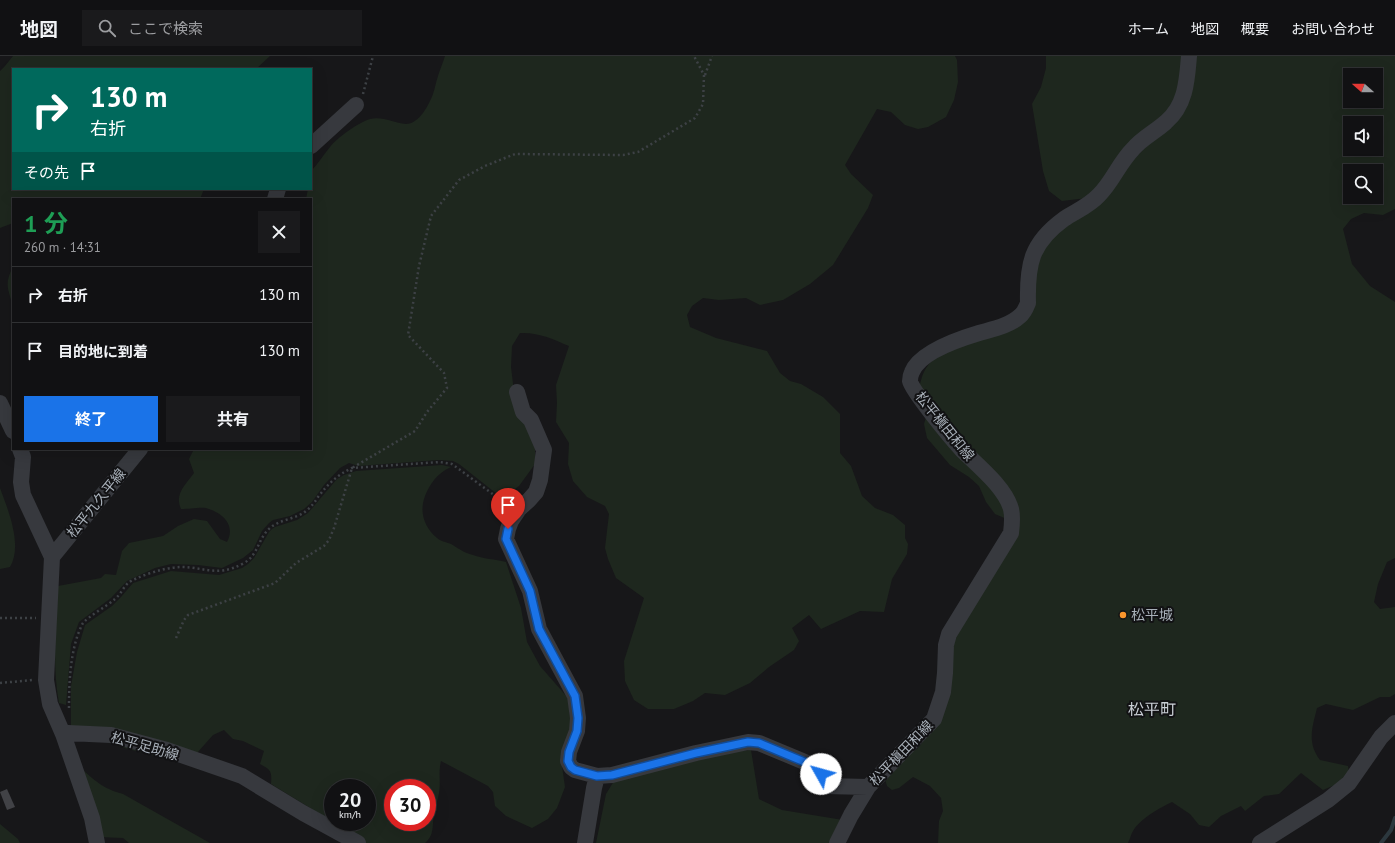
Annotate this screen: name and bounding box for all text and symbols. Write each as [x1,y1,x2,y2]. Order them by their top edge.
search box [82,10,362,46]
text: 地図 [20,17,58,41]
icon: search [96,17,118,39]
text: ここで検索 [128,19,203,38]
text: ホーム [1127,20,1169,38]
text: 地図 [1191,20,1219,38]
text: 概要 [1241,20,1269,38]
text: お問い合わせ [1291,20,1375,38]
north arrow [1343,68,1383,108]
map controls [1343,68,1383,204]
text: 130 m [90,78,167,115]
icon: right [24,84,76,136]
button: sound [1343,116,1383,156]
text: 右折 [90,117,126,140]
icon: arrive [77,160,99,182]
text: その先 [24,163,69,182]
button: search [1343,164,1383,204]
text: 1 分 [24,208,68,239]
button: close [258,211,300,253]
text: 260 m · 14:31 [24,239,101,256]
icon: right [24,284,46,306]
text: 130 m [259,285,300,304]
text: 右折 [58,286,88,305]
icon: arrive [24,340,46,362]
text: 130 m [259,341,300,360]
text: 目的地に到着 [58,342,148,361]
street label: 松平槇田和線 [912,388,978,464]
button: 終了 [24,396,158,442]
button: 共有 [166,396,300,442]
street label: 松平九久平線 [63,465,129,541]
pin [491,488,525,529]
icon: arrive [497,494,519,516]
place label: 松平城 [1131,606,1173,624]
marker: 松平城 [1118,610,1128,620]
district label: 松平町 [1128,699,1176,719]
street label: 松平槇田和線 [865,717,937,789]
street label: 松平足助線 [109,728,181,764]
position arrow [800,753,842,795]
speed limit sign: 30 [384,779,436,831]
text: 20 [339,787,361,813]
text: km/h [339,808,361,821]

